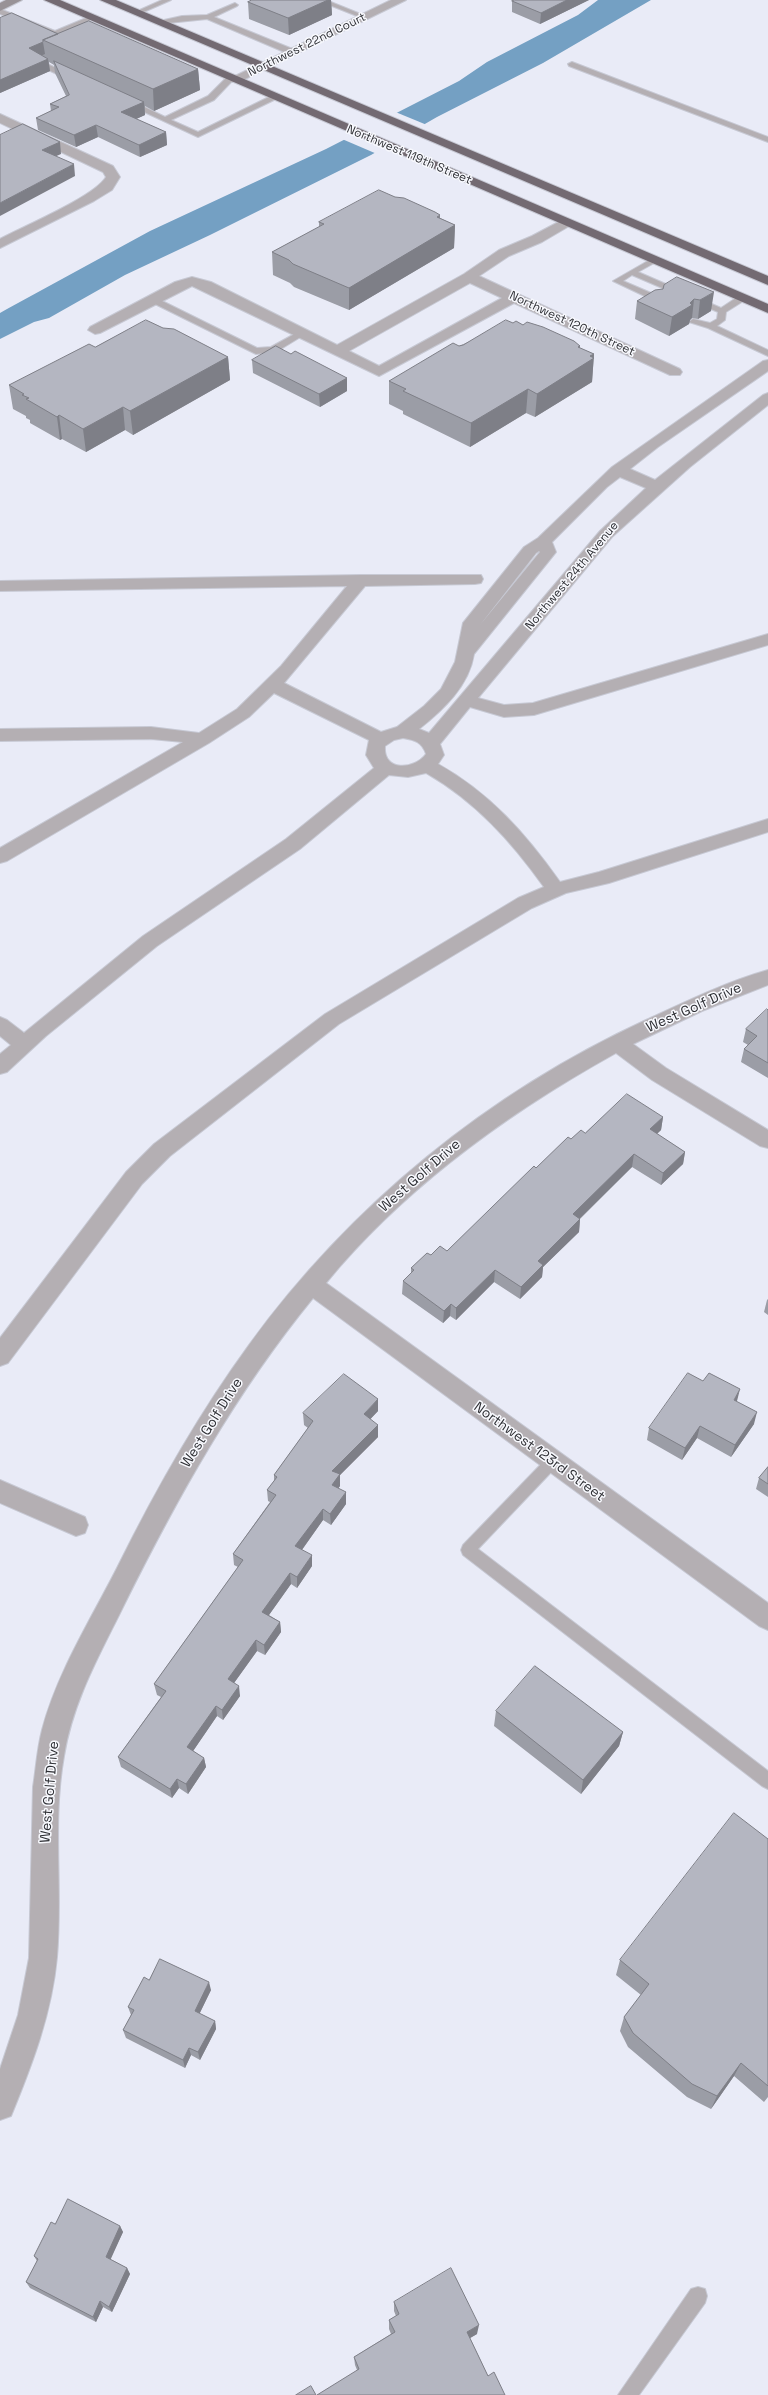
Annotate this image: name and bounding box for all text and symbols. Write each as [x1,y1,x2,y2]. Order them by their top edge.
street label: Northwest 22nd Court [246,10,368,80]
street label: Northwest 119th Street [344,122,474,188]
street label: Northwest 120th Street [507,289,637,359]
street label: Northwest 24th Avenue [523,519,621,633]
street label: West Golf Drive [644,980,744,1036]
street label: West Golf Drive [376,1136,464,1216]
street label: West Golf Drive [178,1375,246,1471]
street label: Northwest 123rd Street [470,1399,608,1505]
street label: West Golf Drive [37,1740,63,1844]

